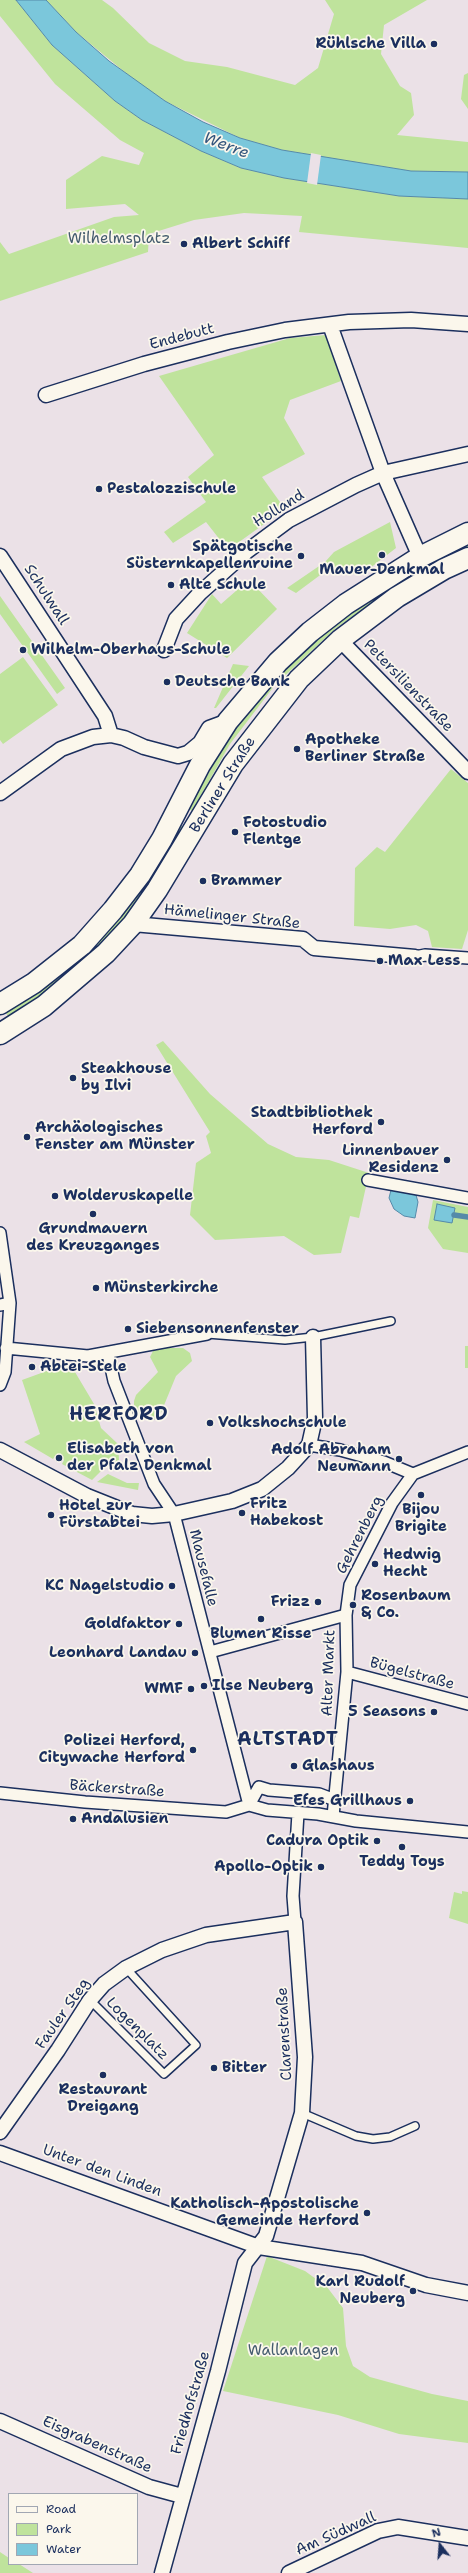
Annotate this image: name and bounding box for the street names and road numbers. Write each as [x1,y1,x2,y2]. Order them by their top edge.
street label: Endebutt [148,320,216,354]
street label: Holland [250,486,308,532]
street label: Schulwall [20,561,72,629]
street label: Petersilienstraße [359,636,457,736]
street label: Berliner Straße [186,734,260,836]
street label: Hämelinger Straße [163,901,301,933]
street label: Gehrenberg [333,1493,387,1577]
street label: Mausefalle [185,1528,221,1608]
street label: Alter Markt [318,1629,340,1717]
street label: Bügelstraße [368,1654,456,1694]
street label: Bäckerstraße [69,1777,165,1801]
street label: Fauler Steg [32,1975,94,2053]
street label: Clarenstraße [274,1987,296,2081]
street label: Logenplatz [102,1994,172,2064]
street label: Unter den Linden [40,2141,164,2201]
street label: Friedhofstraße [168,2349,214,2457]
street label: Eisgrabenstraße [39,2413,155,2477]
street label: Am Südwall [293,2508,379,2560]

